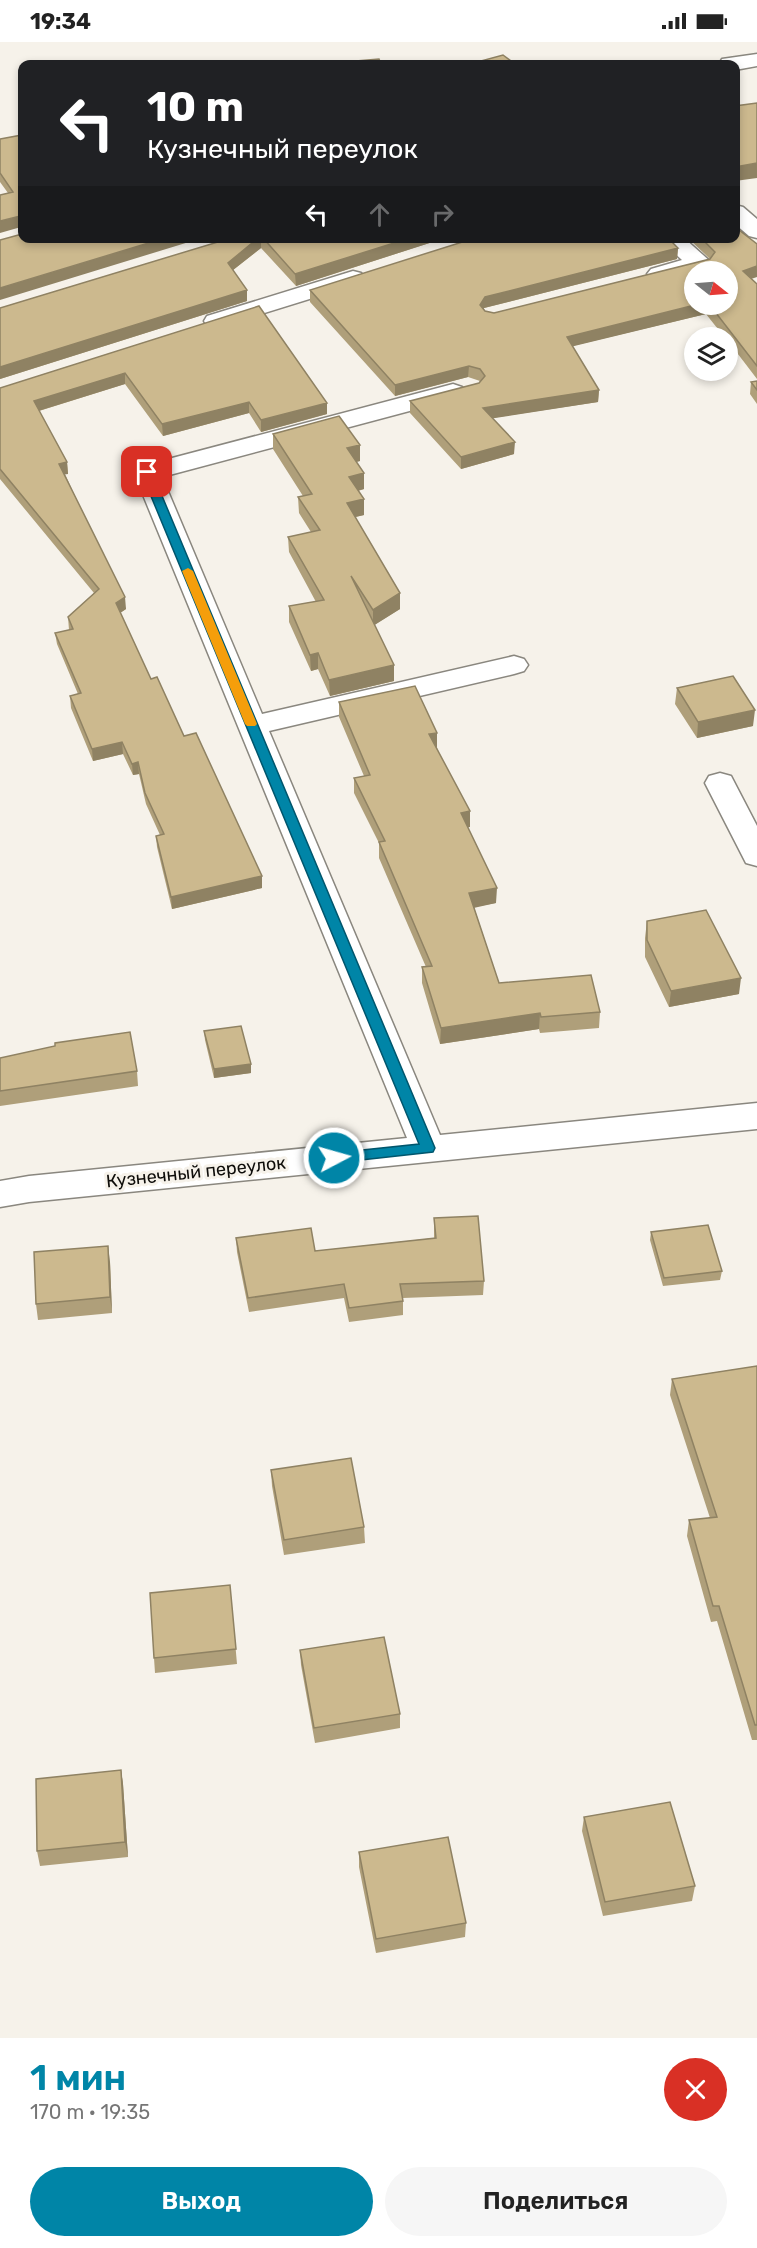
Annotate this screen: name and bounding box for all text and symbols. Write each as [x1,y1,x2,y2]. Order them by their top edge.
text: 19:34 [30,8,91,35]
text: 10 m [147,82,244,132]
icon: left [48,84,126,162]
text: Кузнечный переулок [147,133,418,165]
icon: left [300,198,333,231]
icon: ahead [363,198,396,231]
icon: right [426,198,459,231]
north arrow [684,261,738,315]
map controls [684,261,738,381]
button: layers [684,327,738,381]
pin [121,446,172,497]
icon: arrive [130,455,163,488]
position arrow [302,1126,366,1190]
street label: Кузнечный переулок [105,1152,287,1192]
text: 1 мин [30,2056,126,2099]
button: close [664,2058,727,2121]
text: 170 m · 19:35 [30,2100,150,2124]
button: Выход [30,2167,373,2236]
button: Поделиться [385,2167,727,2236]

